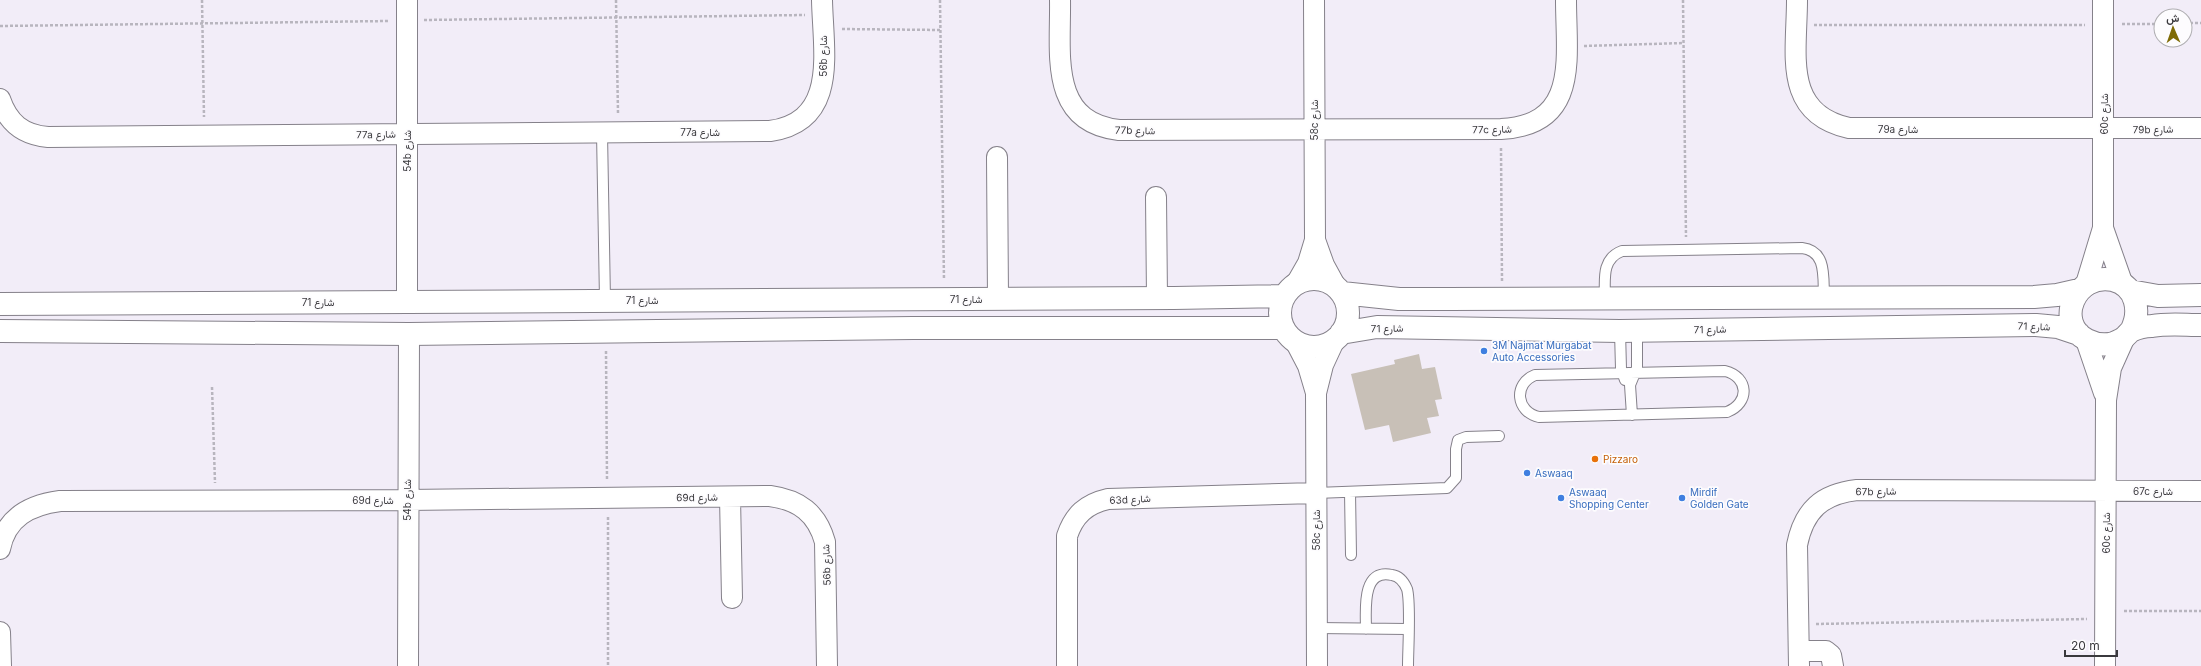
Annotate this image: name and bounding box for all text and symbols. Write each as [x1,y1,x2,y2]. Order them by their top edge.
north arrow [2153,8,2193,48]
text: ش [2166,11,2180,25]
street label: 56b شارع [817,35,830,77]
street label: 60c شارع [2098,93,2111,135]
street label: 58c شارع [1308,99,1321,140]
street label: 77c شارع [1472,123,1512,136]
street label: 79a شارع [1878,123,1918,136]
street label: 79b شارع [2132,123,2174,136]
street label: 77b شارع [1115,124,1155,137]
street label: 77a شارع [680,126,720,139]
street label: 77a شارع [356,128,396,141]
street label: 54b شارع [401,130,414,172]
street label: شارع 71 [950,293,982,306]
street label: شارع 71 [626,294,658,307]
street label: شارع 71 [302,296,334,309]
street label: شارع 71 [2017,319,2051,334]
street label: شارع 71 [1371,322,1404,335]
street label: شارع 71 [1694,323,1727,336]
place label: 3M Najmat Murgabat Auto Accessories [1492,339,1592,363]
marker: 3M Najmat Murgabat Auto Accessories [1479,346,1489,356]
place label: Pizzaro [1603,453,1638,465]
marker: Pizzaro [1590,454,1600,464]
place label: Aswaaq [1535,467,1573,479]
marker: Aswaaq [1522,468,1532,478]
street label: 54b شارع [401,479,414,521]
street label: 67b شارع [1855,485,1897,498]
street label: 67c شارع [2133,485,2173,498]
place label: Aswaaq Shopping Center [1569,486,1649,510]
place label: Mirdif Golden Gate [1690,486,1749,510]
street label: 69d شارع [676,491,718,504]
street label: 63d شارع [1109,492,1151,507]
marker: Aswaaq Shopping Center [1556,493,1566,503]
marker: Mirdif Golden Gate [1677,493,1687,503]
street label: 69d شارع [352,494,394,507]
street label: 58c شارع [1310,509,1323,550]
street label: 60c شارع [2100,512,2113,554]
street label: 56b شارع [819,544,834,586]
scale bar [2065,632,2117,658]
text: 20 m [2071,638,2100,653]

